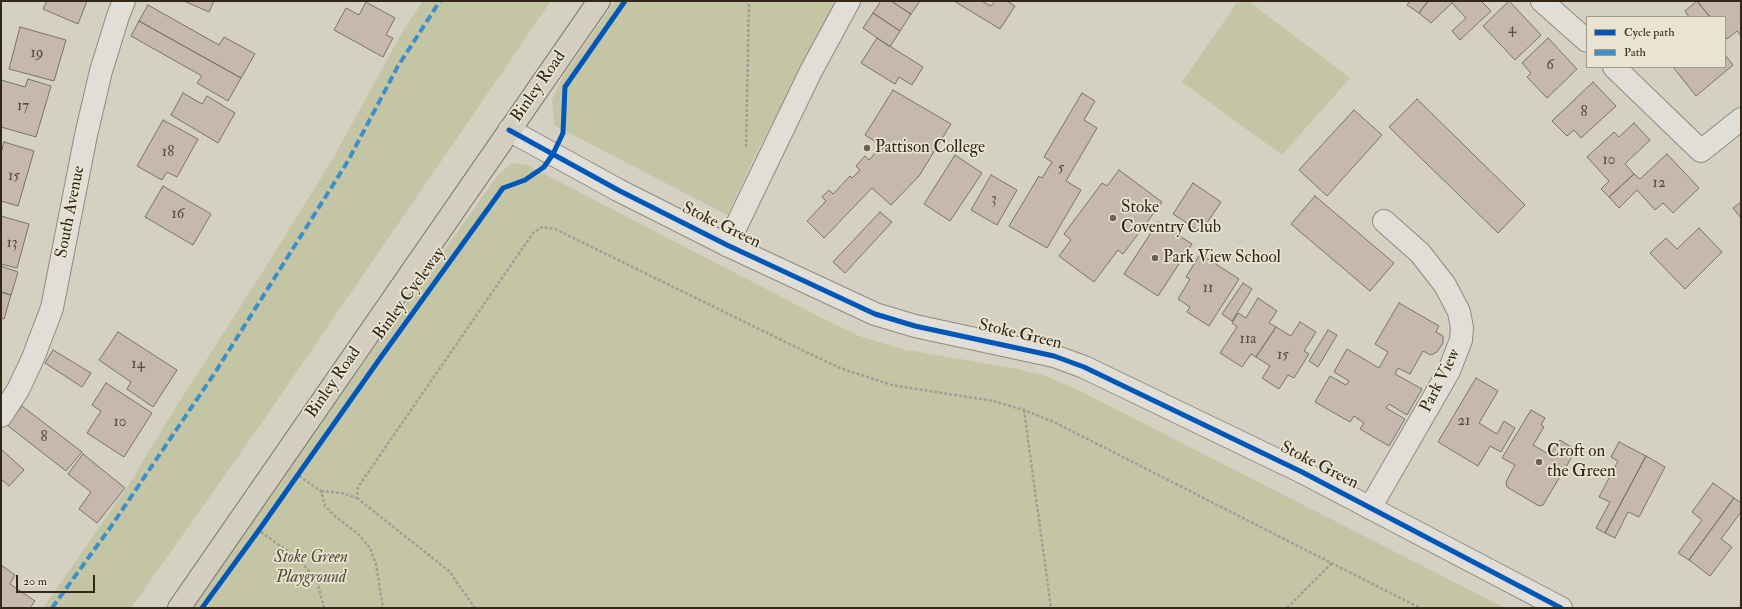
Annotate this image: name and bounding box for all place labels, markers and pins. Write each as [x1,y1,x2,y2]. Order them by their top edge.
place label: Pattison College [875,138,985,158]
marker: Pattison College [862,143,872,153]
place label: Stoke Coventry Club [1121,198,1221,238]
marker: Stoke Coventry Club [1108,213,1118,223]
place label: Park View School [1163,248,1281,268]
marker: Park View School [1150,253,1160,263]
place label: Croft on the Green [1547,442,1616,482]
marker: Croft on the Green [1534,457,1544,467]

